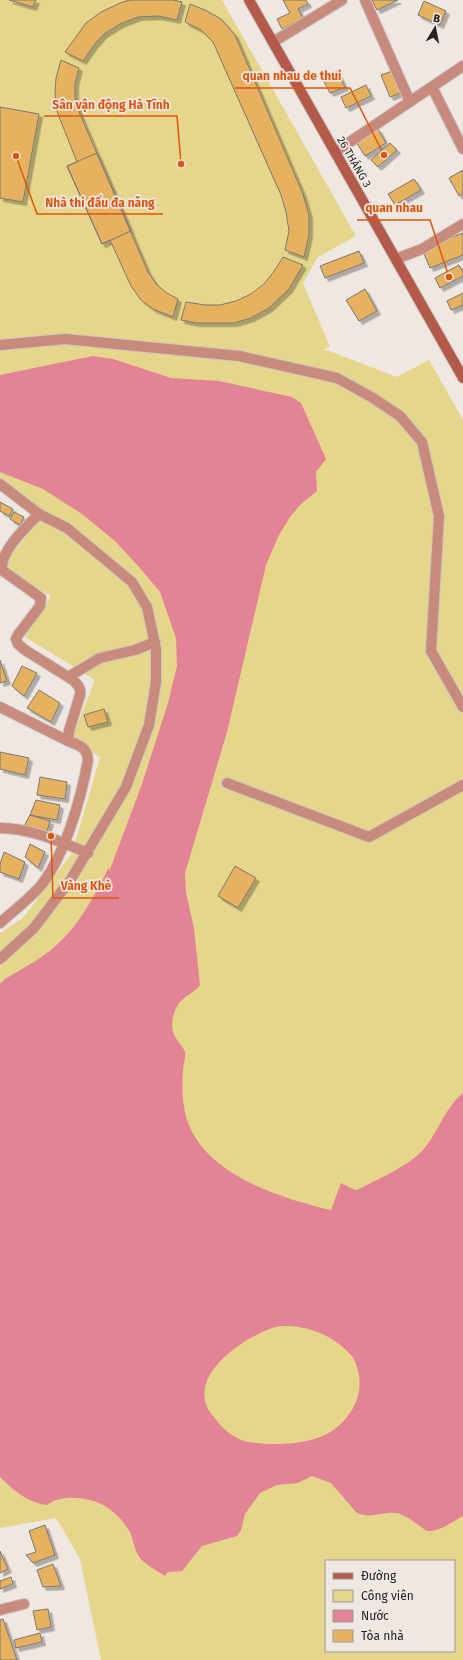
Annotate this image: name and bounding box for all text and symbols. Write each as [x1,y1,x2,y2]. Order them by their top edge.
north arrow [415,8,455,48]
text: B [432,12,441,26]
callout: quan nhau de thui [235,64,350,88]
text: quan nhau de thui [242,69,342,83]
callout: Sân vận động Hà Tĩnh [44,92,177,116]
text: Sân vận động Hà Tĩnh [52,98,170,112]
street label: 26 THÁNG 3 [334,134,375,190]
callout: Nhà thi đấu đa năng [37,190,163,214]
text: Nhà thi đấu đa năng [45,194,155,210]
callout: quan nhau [357,196,430,220]
text: quan nhau [365,201,423,215]
callout: Vàng Khè [53,874,119,898]
text: Vàng Khè [60,879,112,893]
legend [325,1560,455,1652]
text: Đường [361,1569,397,1583]
text: Công viên [361,1589,414,1603]
text: Nước [361,1609,389,1623]
text: Tòa nhà [361,1629,404,1643]

